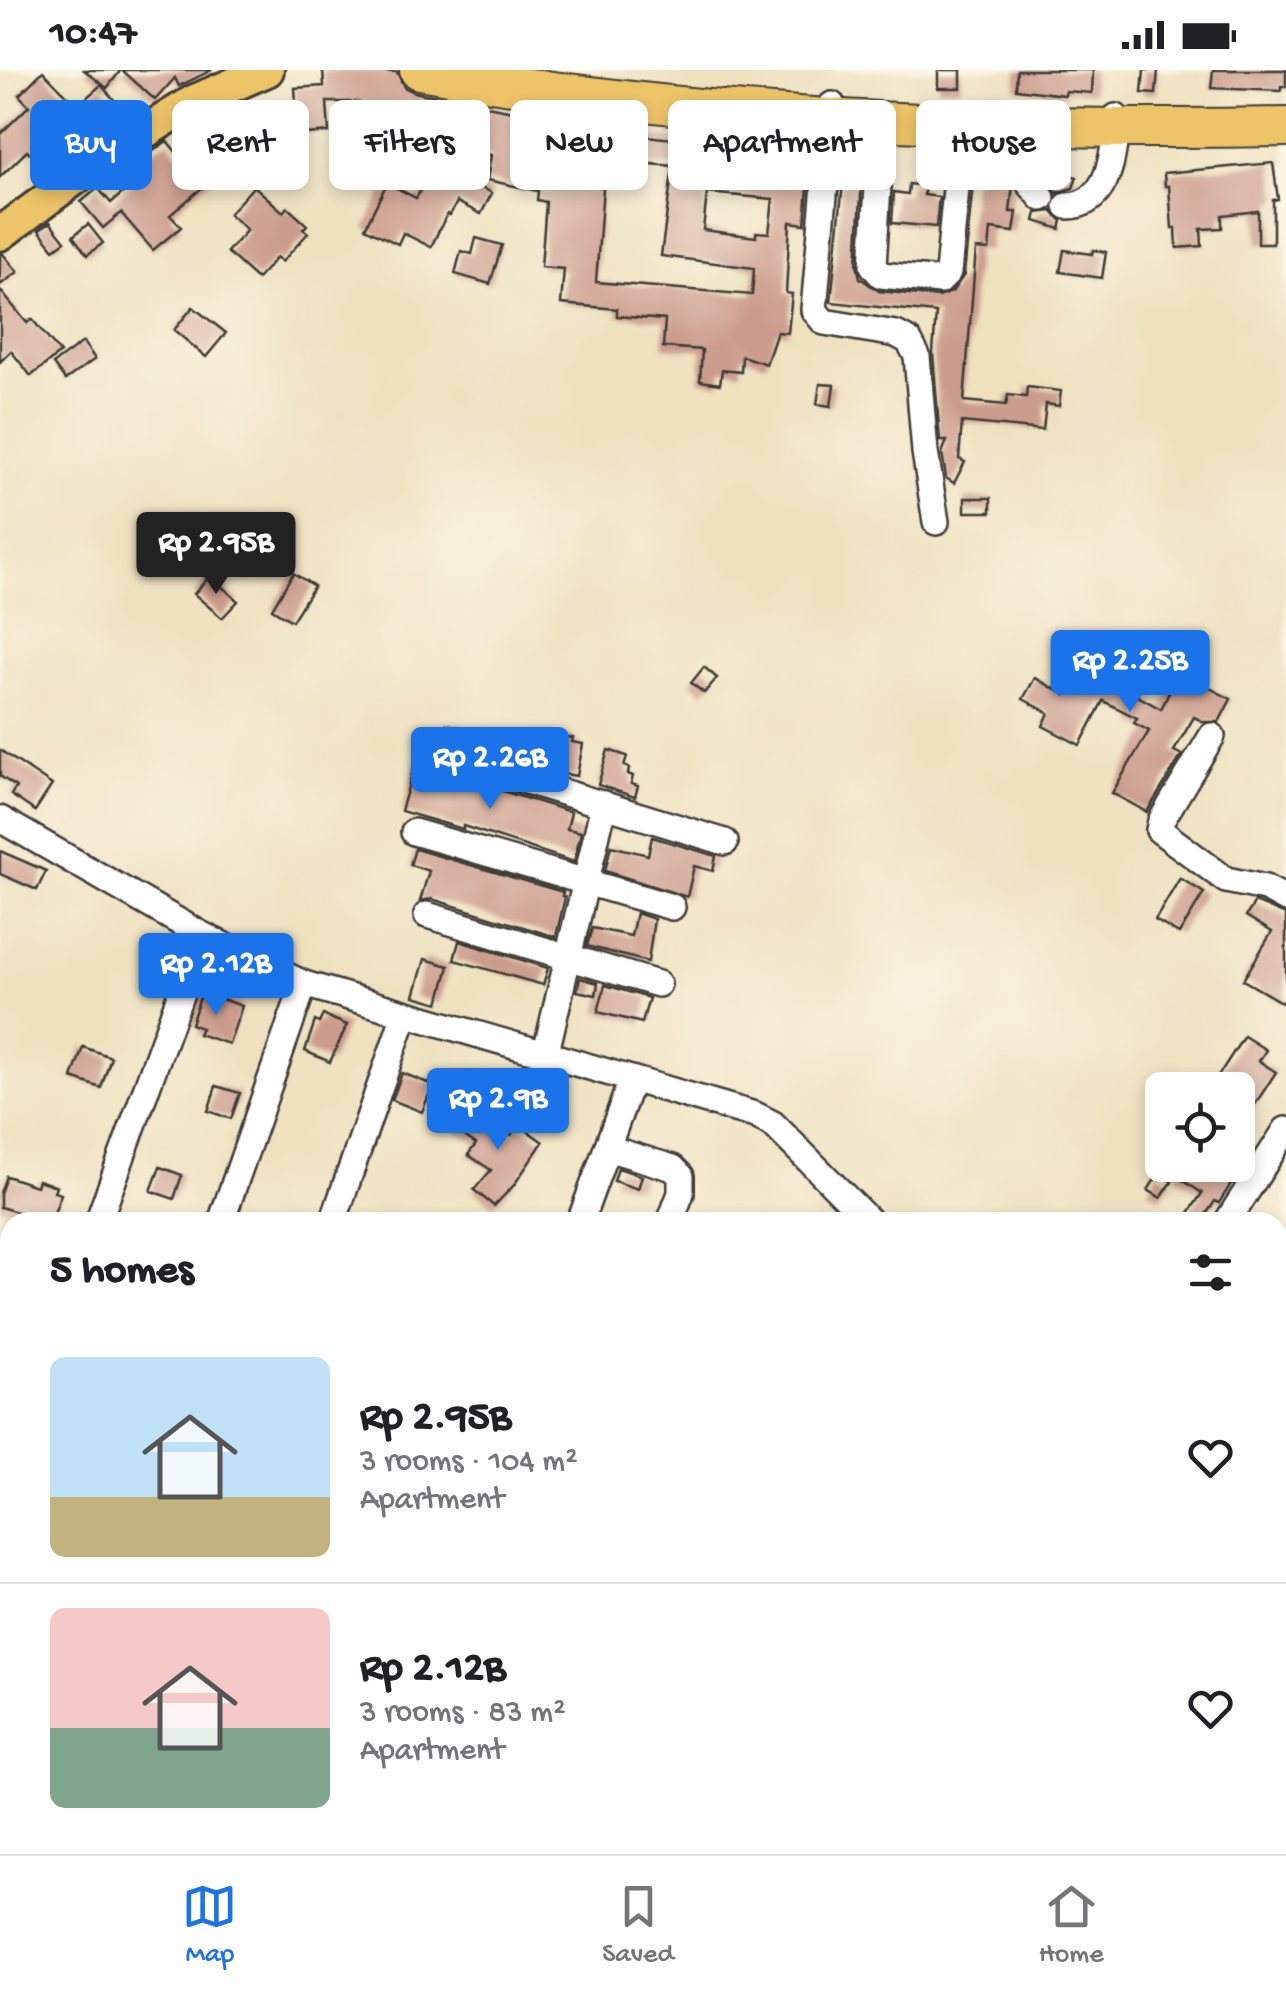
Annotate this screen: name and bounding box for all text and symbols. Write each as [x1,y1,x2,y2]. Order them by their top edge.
text: 10:47 [50,13,137,57]
chip: Buy [30,100,152,190]
chip: Rent [172,100,309,190]
chip: Filters [329,100,490,190]
chip: New [510,100,648,190]
chip: Apartment [668,100,896,190]
chip: House [916,100,1071,190]
pin: Rp 2.95B [113,512,319,597]
text: Rp 2.95B [158,525,274,563]
pin: Rp 2.25B [1027,630,1233,715]
text: Rp 2.25B [1073,643,1187,681]
pin: Rp 2.26B [387,727,593,812]
text: Rp 2.26B [433,740,547,778]
pin: Rp 2.12B [113,933,319,1018]
text: Rp 2.12B [161,946,271,984]
pin: Rp 2.9B [406,1068,590,1153]
map controls [1145,1072,1255,1182]
button: locate [1145,1072,1255,1182]
text: Rp 2.9B [449,1081,547,1119]
icon: filters [1183,1245,1238,1300]
text: 5 homes [50,1248,193,1297]
text: Rp 2.95B [360,1395,511,1444]
icon: home [130,1397,250,1517]
icon: heart [1183,1430,1238,1485]
text: 3 rooms · 104 m² [360,1444,578,1482]
text: Apartment [360,1482,504,1520]
text: Rp 2.12B [360,1646,505,1695]
icon: home [130,1648,250,1768]
icon: heart [1183,1681,1238,1736]
text: 3 rooms · 83 m² [360,1695,566,1733]
text: Apartment [360,1733,504,1771]
tab: Map [182,1879,237,1972]
tab: Saved [602,1879,674,1972]
tab: Home [1039,1879,1104,1972]

